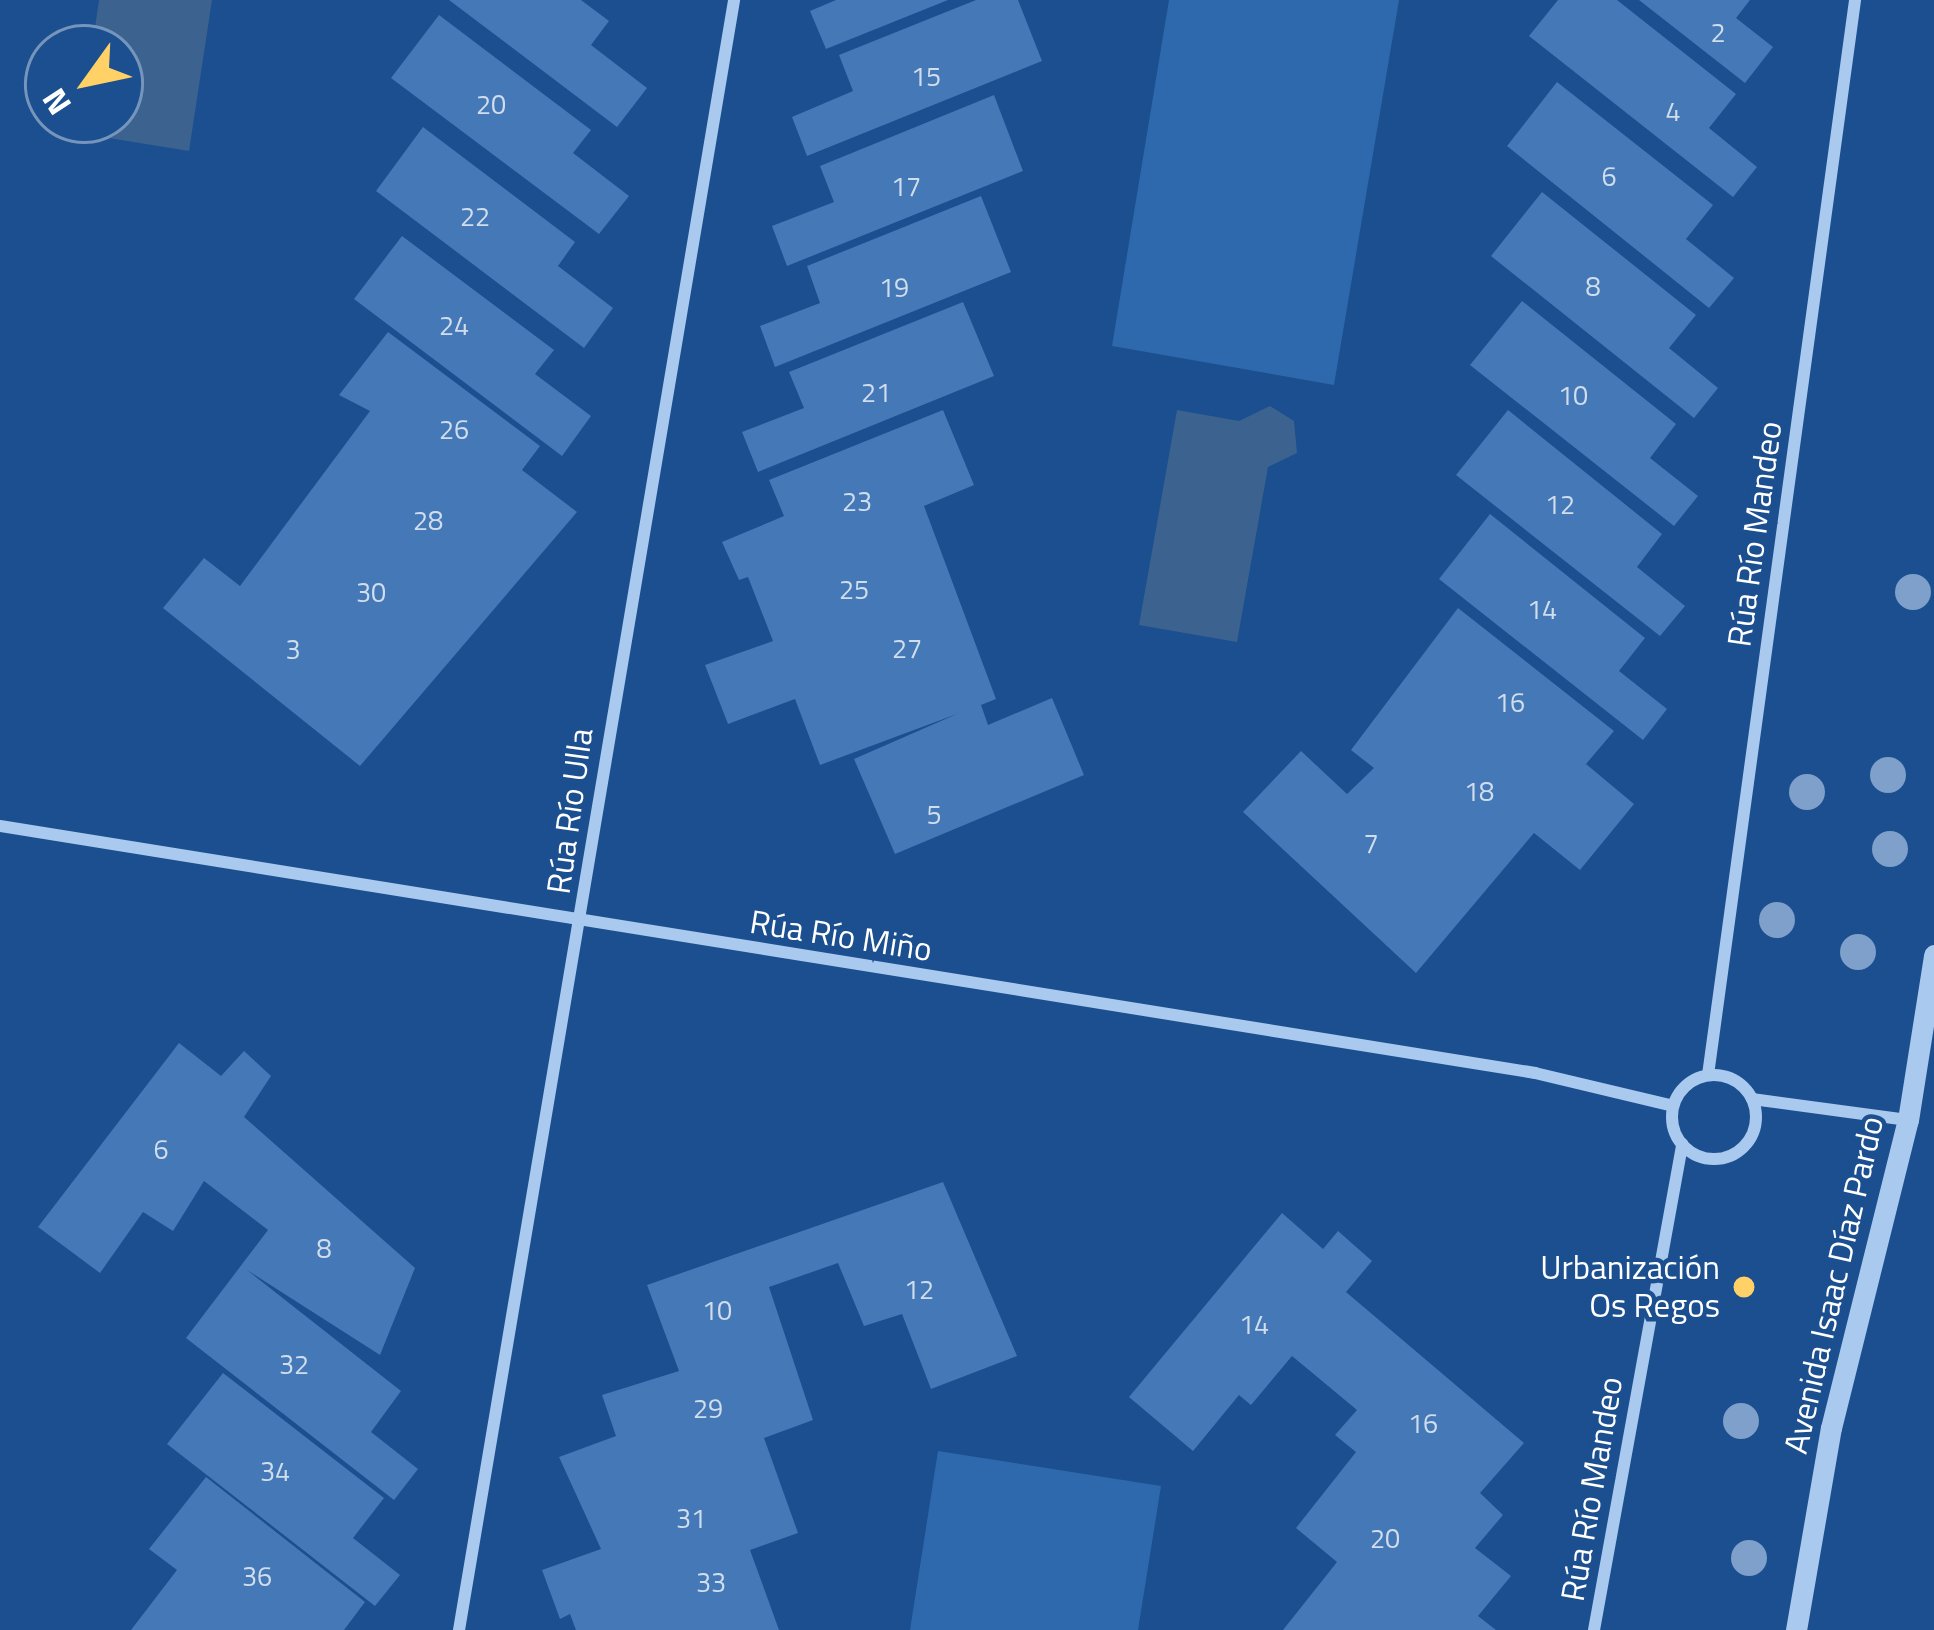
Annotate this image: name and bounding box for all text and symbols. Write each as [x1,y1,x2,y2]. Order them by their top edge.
house number: 2 [1710,16,1726,48]
north arrow [24,24,144,144]
house number: 15 [911,60,941,92]
text: N [29,79,84,125]
house number: 20 [476,88,506,120]
house number: 4 [1665,95,1681,127]
house number: 6 [1601,160,1617,192]
house number: 17 [891,170,921,202]
house number: 22 [460,200,490,232]
house number: 8 [1585,270,1601,302]
house number: 19 [879,271,909,303]
house number: 24 [439,309,469,341]
house number: 21 [861,376,891,408]
house number: 10 [1558,379,1588,411]
house number: 26 [439,413,469,445]
street label: Rúa Río Mandeo [1720,419,1790,649]
house number: 23 [842,485,872,517]
house number: 12 [1545,488,1575,520]
house number: 28 [413,504,443,536]
house number: 25 [839,573,869,605]
house number: 30 [356,576,386,608]
house number: 14 [1527,593,1557,625]
house number: 27 [892,632,922,664]
house number: 3 [285,633,301,665]
house number: 16 [1495,686,1525,718]
street label: Rúa Río Ulla [539,726,601,896]
house number: 18 [1464,775,1494,807]
house number: 5 [926,798,942,830]
house number: 7 [1363,827,1379,859]
street label: Rúa Río Miño [747,902,935,970]
street label: Avenida Isaac Díaz Pardo [1776,1113,1892,1457]
house number: 6 [153,1133,169,1165]
house number: 8 [316,1232,332,1264]
place label: Urbanización Os Regos [1540,1248,1720,1326]
house number: 12 [904,1273,934,1305]
marker: Urbanización Os Regos [1731,1274,1757,1300]
house number: 10 [702,1294,732,1326]
house number: 14 [1239,1308,1269,1340]
house number: 32 [279,1348,309,1380]
street label: Rúa Río Mandeo [1553,1374,1631,1604]
house number: 29 [693,1392,723,1424]
house number: 16 [1408,1407,1438,1439]
house number: 34 [260,1455,290,1487]
house number: 31 [676,1502,706,1534]
house number: 20 [1370,1522,1400,1554]
house number: 36 [242,1560,272,1592]
house number: 33 [696,1566,726,1598]

